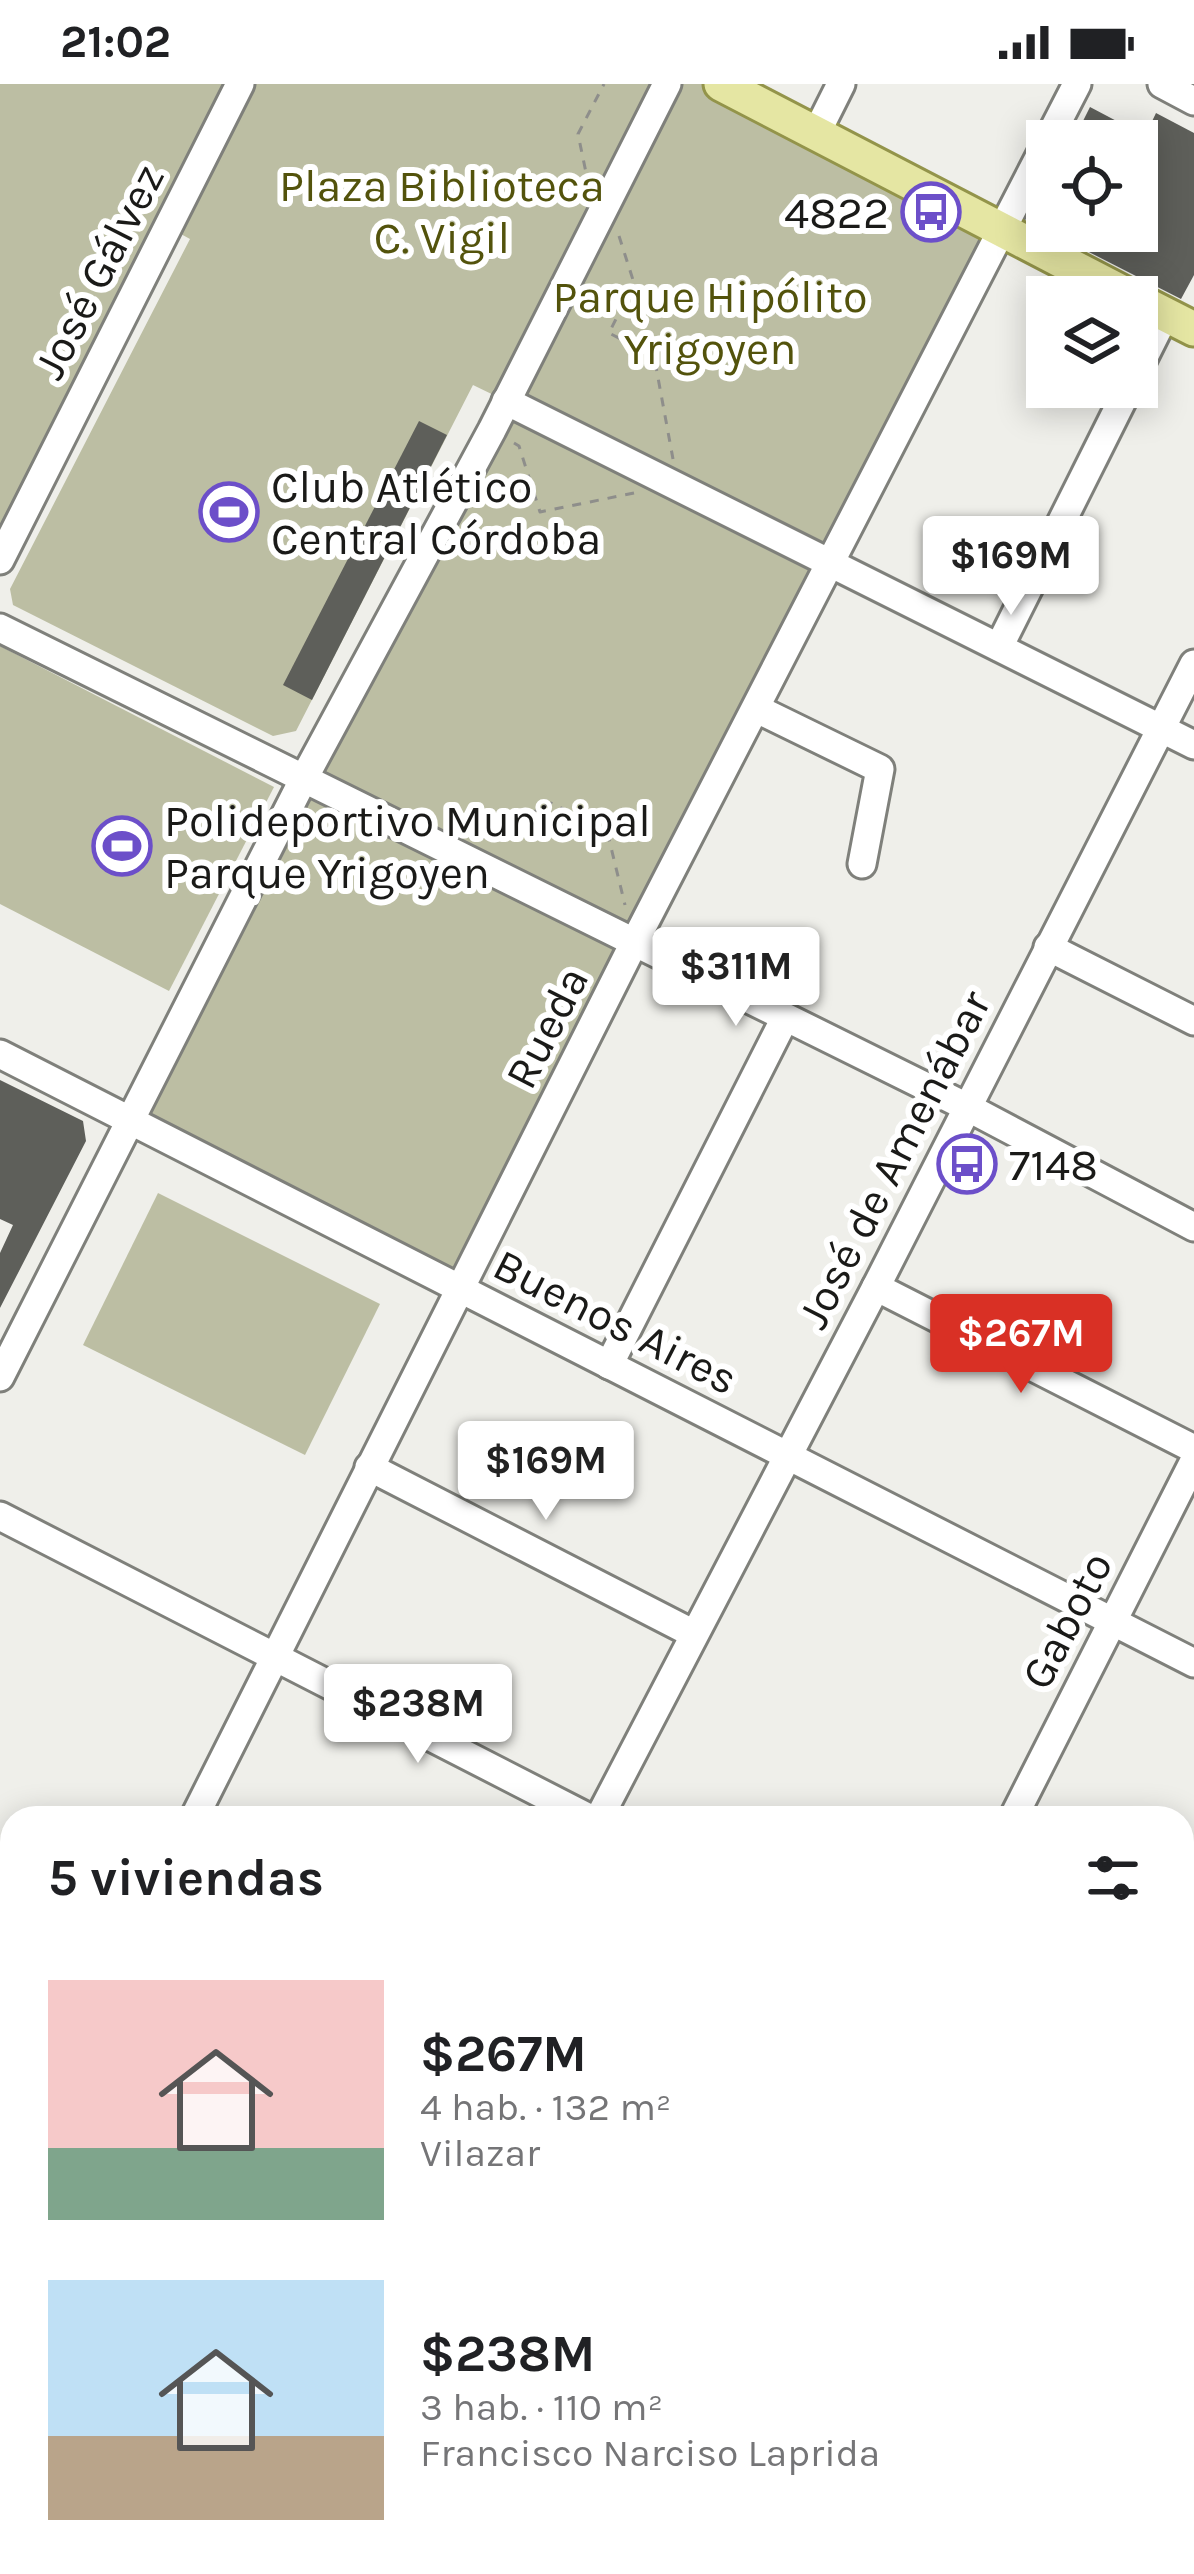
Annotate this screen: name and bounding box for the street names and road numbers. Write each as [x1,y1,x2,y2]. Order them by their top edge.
street label: José Gálvez [23,156,175,387]
street label: Rueda [494,958,599,1097]
street label: José de Amenábar [786,982,1002,1337]
street label: Buenos Aires [485,1238,746,1406]
street label: Gaboto [1010,1543,1123,1698]

